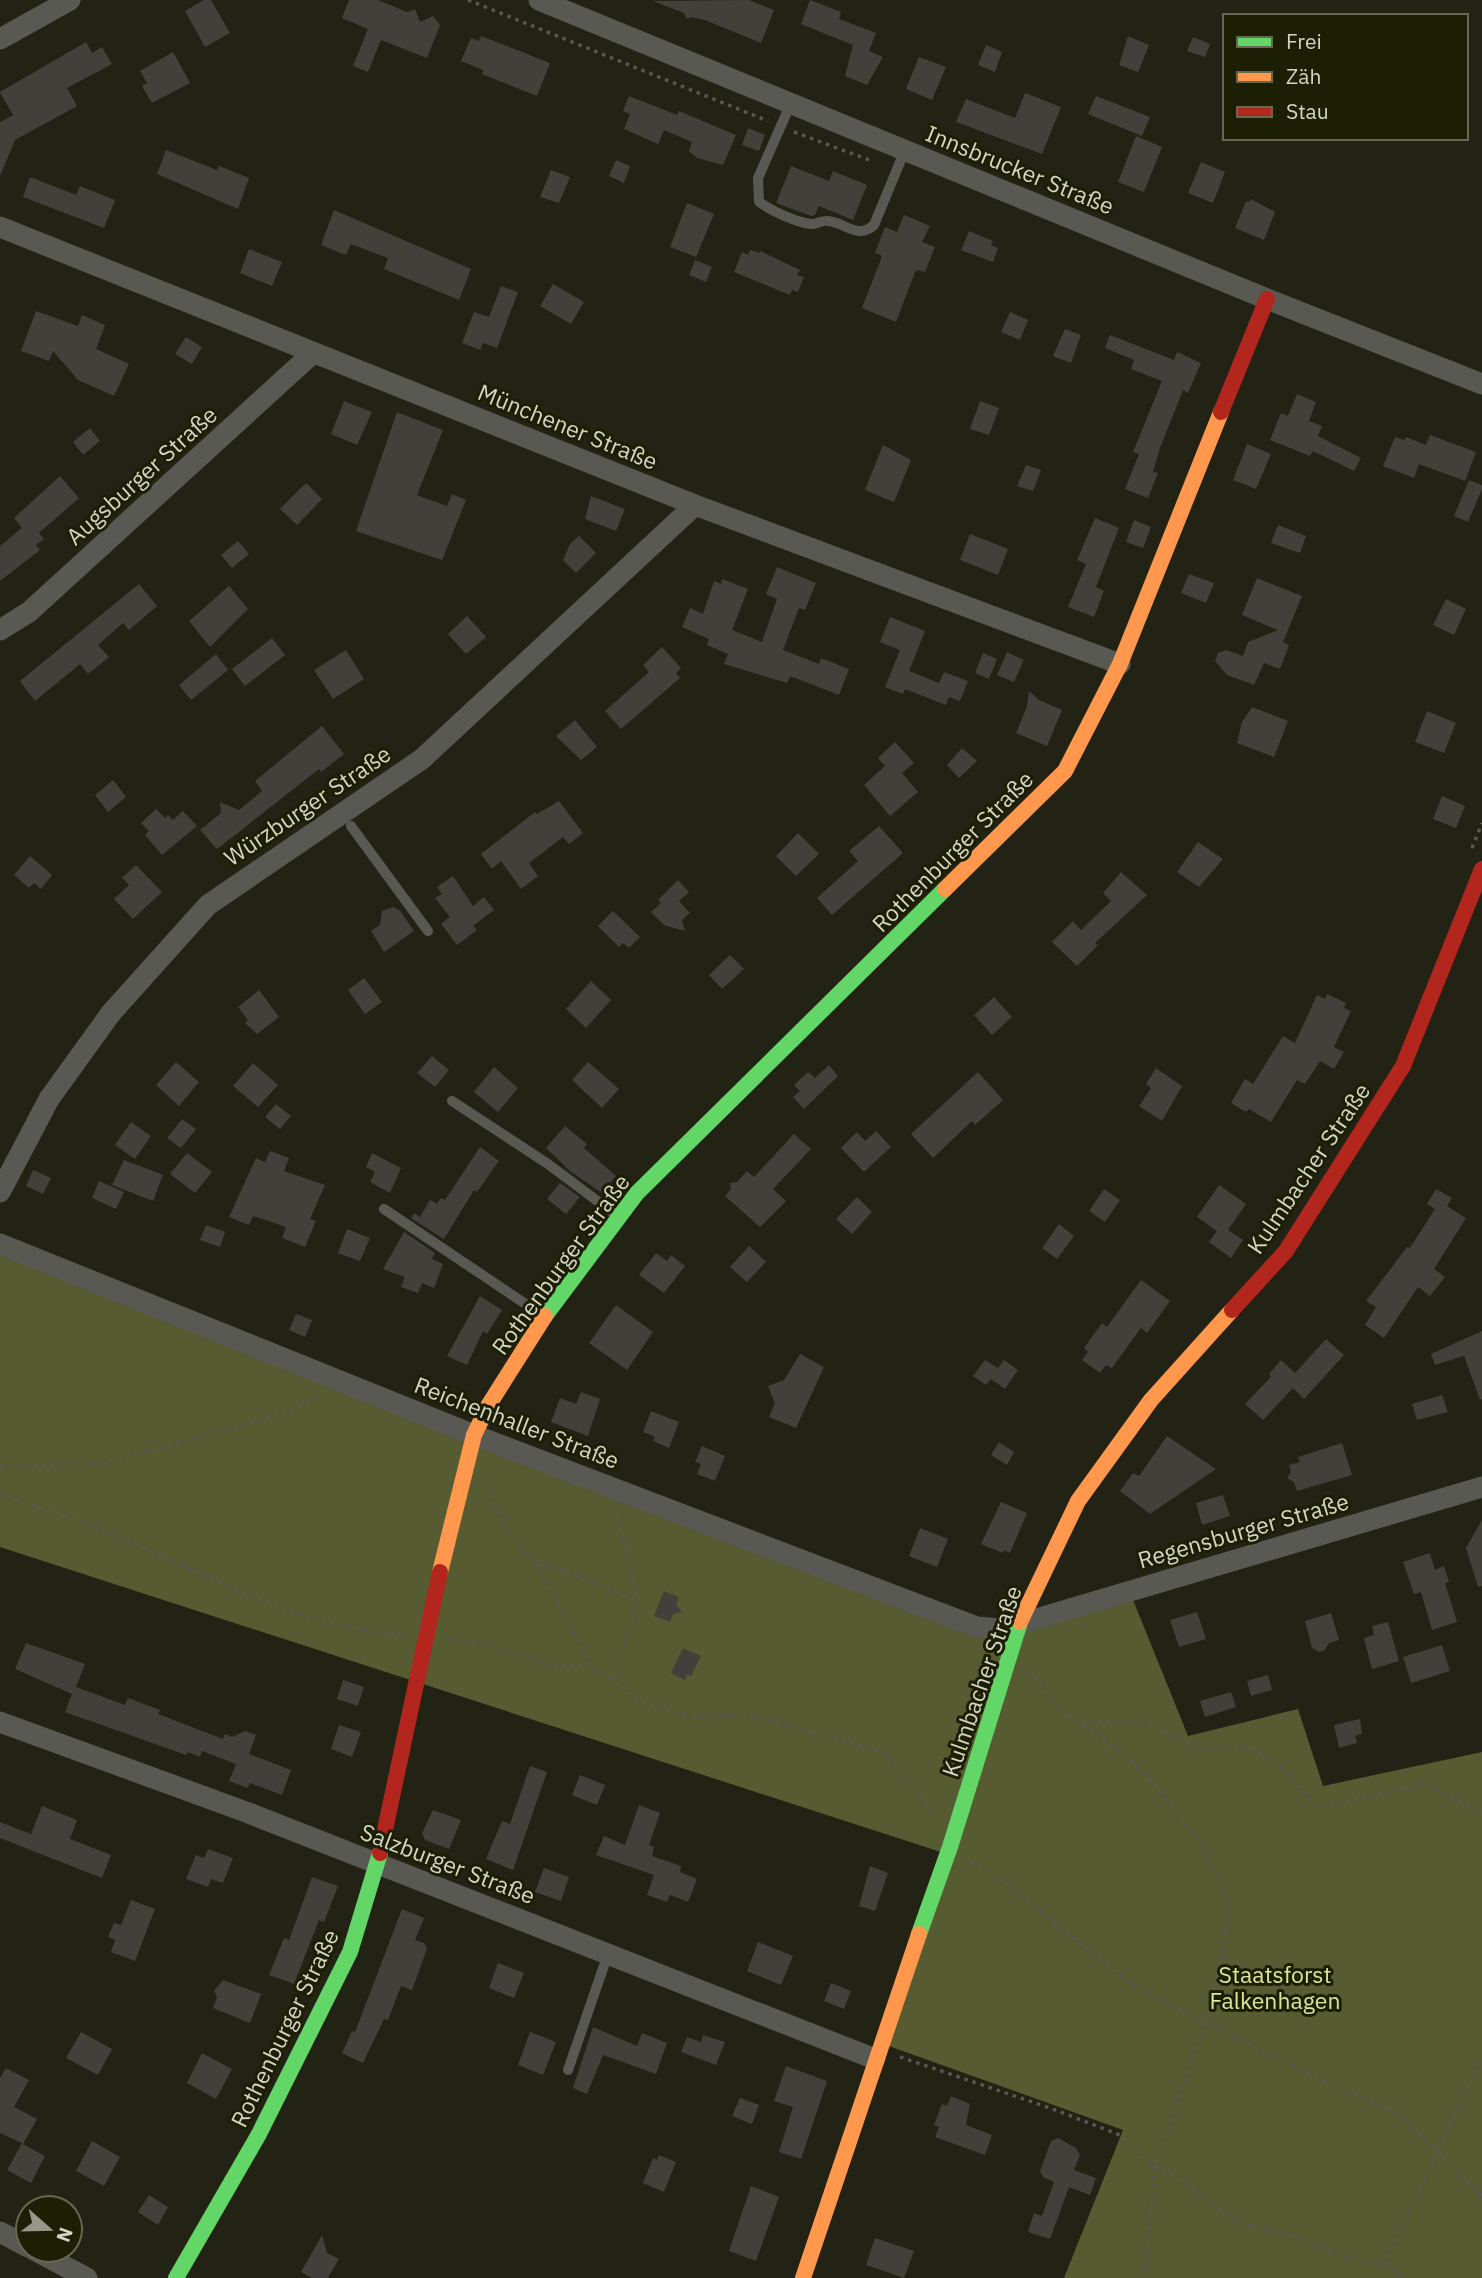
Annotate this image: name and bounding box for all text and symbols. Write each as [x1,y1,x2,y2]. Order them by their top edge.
legend [1223,14,1468,140]
text: Frei [1286,27,1322,55]
text: Zäh [1286,62,1321,90]
text: Stau [1286,97,1329,125]
street label: Innsbrucker Straße [921,118,1119,220]
street label: Münchener Straße [474,376,662,476]
street label: Augsburger Straße [59,399,223,551]
street label: Würzburger Straße [218,738,396,872]
street label: Rothenburger Straße [865,764,1039,938]
street label: Kulmbacher Straße [1240,1077,1376,1259]
street label: Rothenburger Straße [484,1168,636,1360]
street label: Reichenhaller Straße [410,1369,624,1475]
street label: Regensburger Straße [1134,1486,1352,1574]
street label: Kulmbacher Straße [934,1582,1028,1780]
street label: Salzburger Straße [356,1816,540,1910]
street label: Rothenburger Straße [223,1924,345,2132]
park label: Staatsforst Falkenhagen [1210,1959,1340,2015]
north arrow [14,2194,84,2264]
text: N [51,2224,79,2245]

